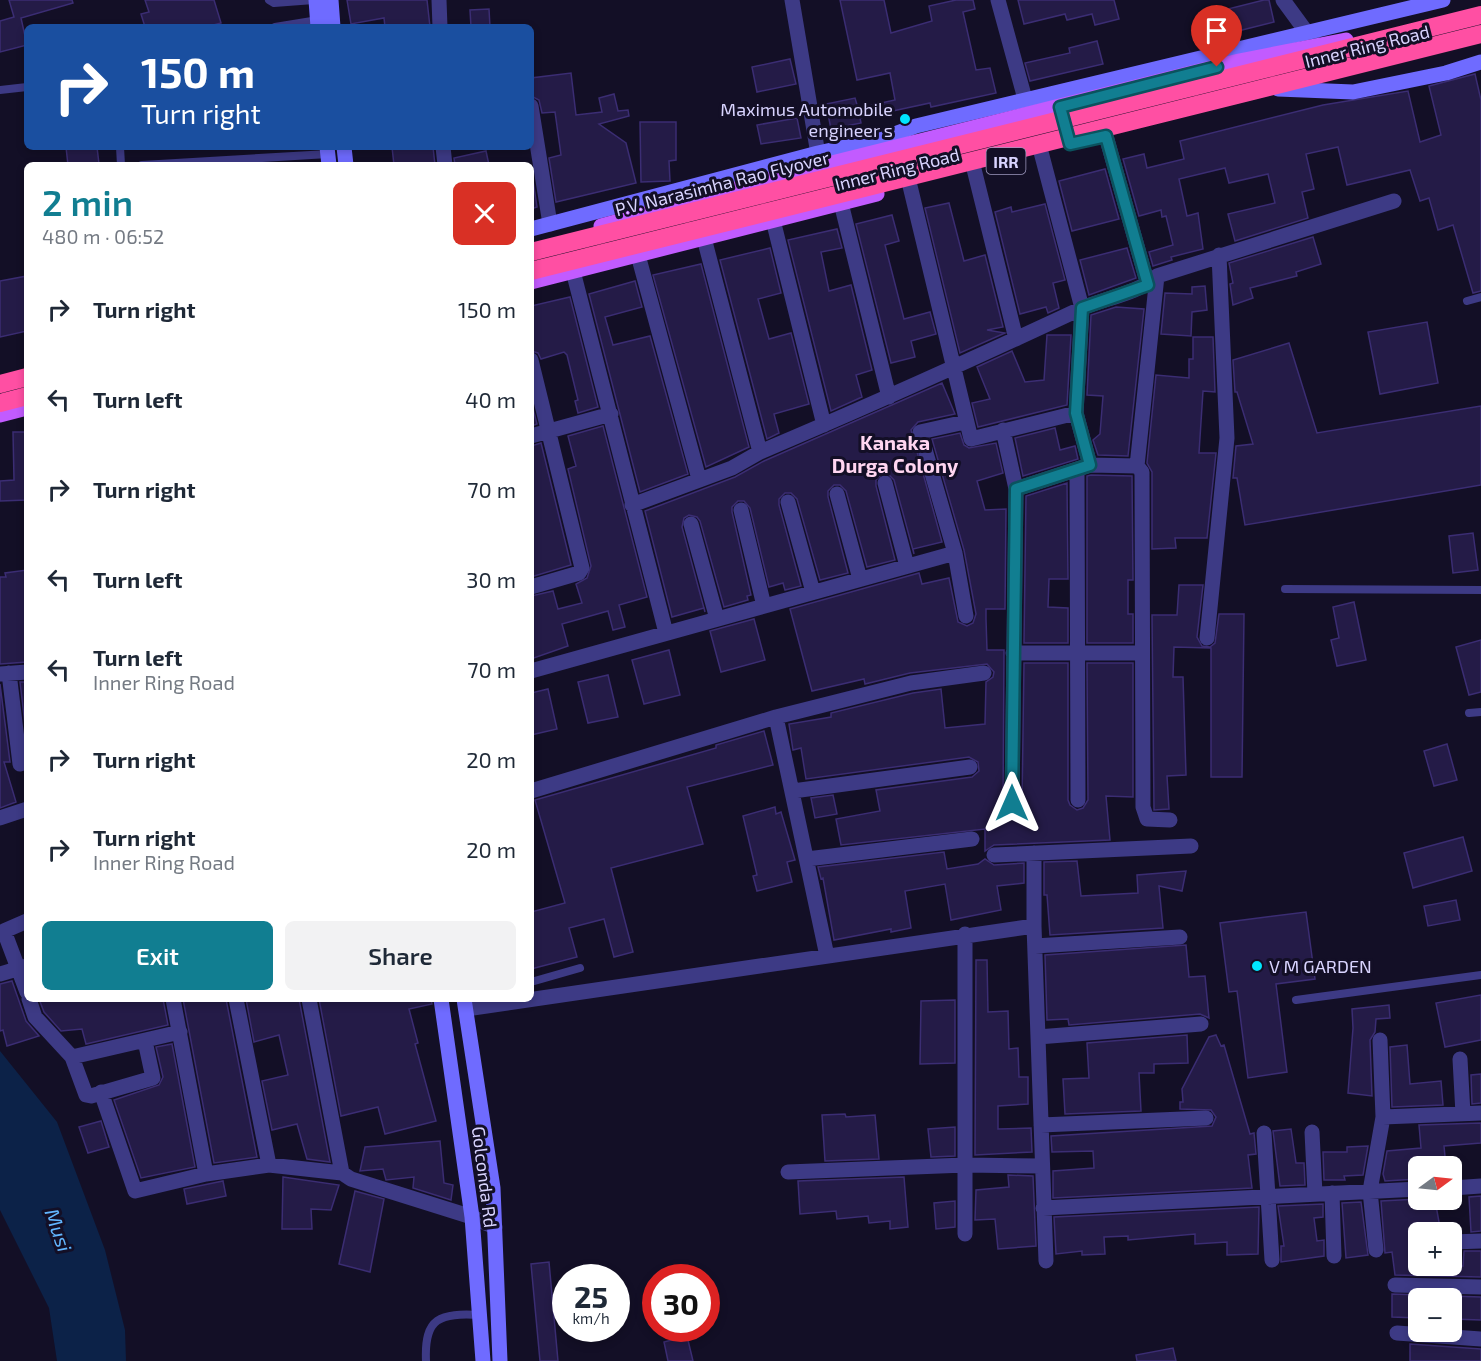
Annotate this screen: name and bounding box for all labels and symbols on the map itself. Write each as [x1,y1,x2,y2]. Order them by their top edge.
pin [1191,5,1242,67]
street label: Inner Ring Road [1302,20,1432,72]
place label: Maximus Automobile engineer s [720,98,893,141]
marker: Maximus Automobile engineer s [898,112,912,126]
street label: Inner Ring Road [832,143,962,195]
street label: P.V. Narasimha Rao Flyover [613,146,831,220]
road number: IRR [986,148,1026,174]
district label: Kanaka Durga Colony [832,430,959,478]
position arrow [980,771,1044,835]
place label: V M GARDEN [1269,955,1372,977]
marker: V M GARDEN [1250,959,1264,973]
street label: Golconda Rd [468,1125,502,1229]
north arrow [1408,1156,1462,1210]
water label: Musi [41,1205,78,1255]
speed limit sign: 30 [642,1264,720,1342]

